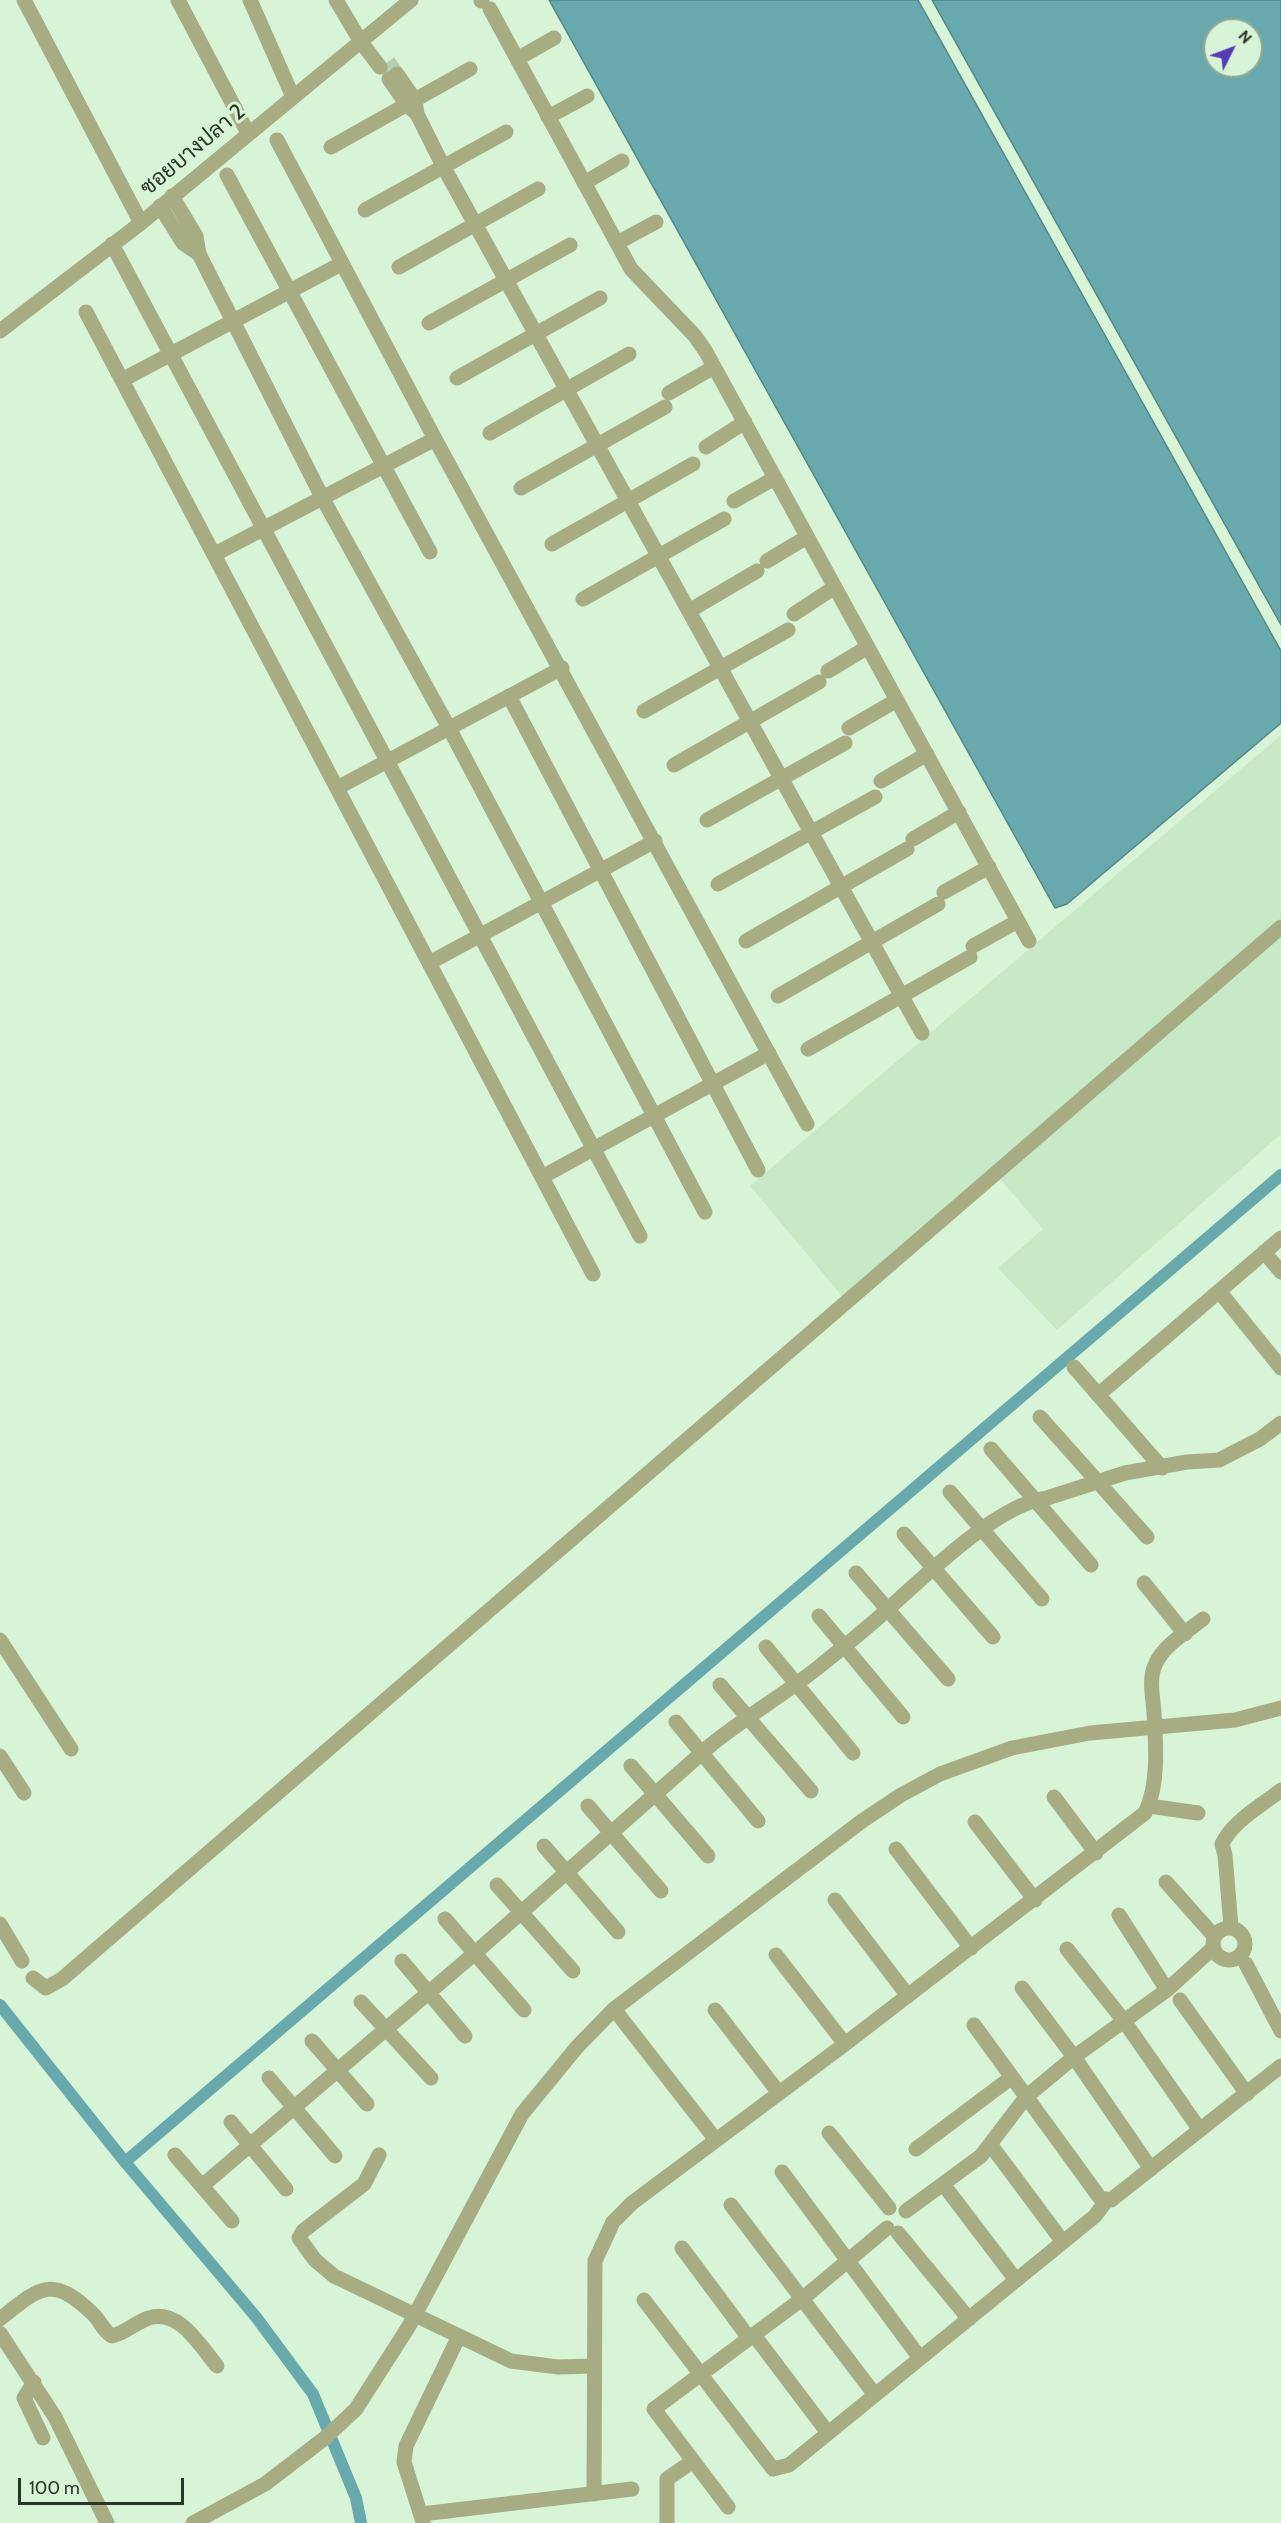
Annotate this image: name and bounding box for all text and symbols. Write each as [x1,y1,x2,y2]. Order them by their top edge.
north arrow [1203,18,1263,78]
text: N [1234,26,1256,48]
street label: ซอยบางปลา 2 [135,99,251,201]
scale bar [21,2466,188,2504]
text: 100 m [29,2477,80,2499]

